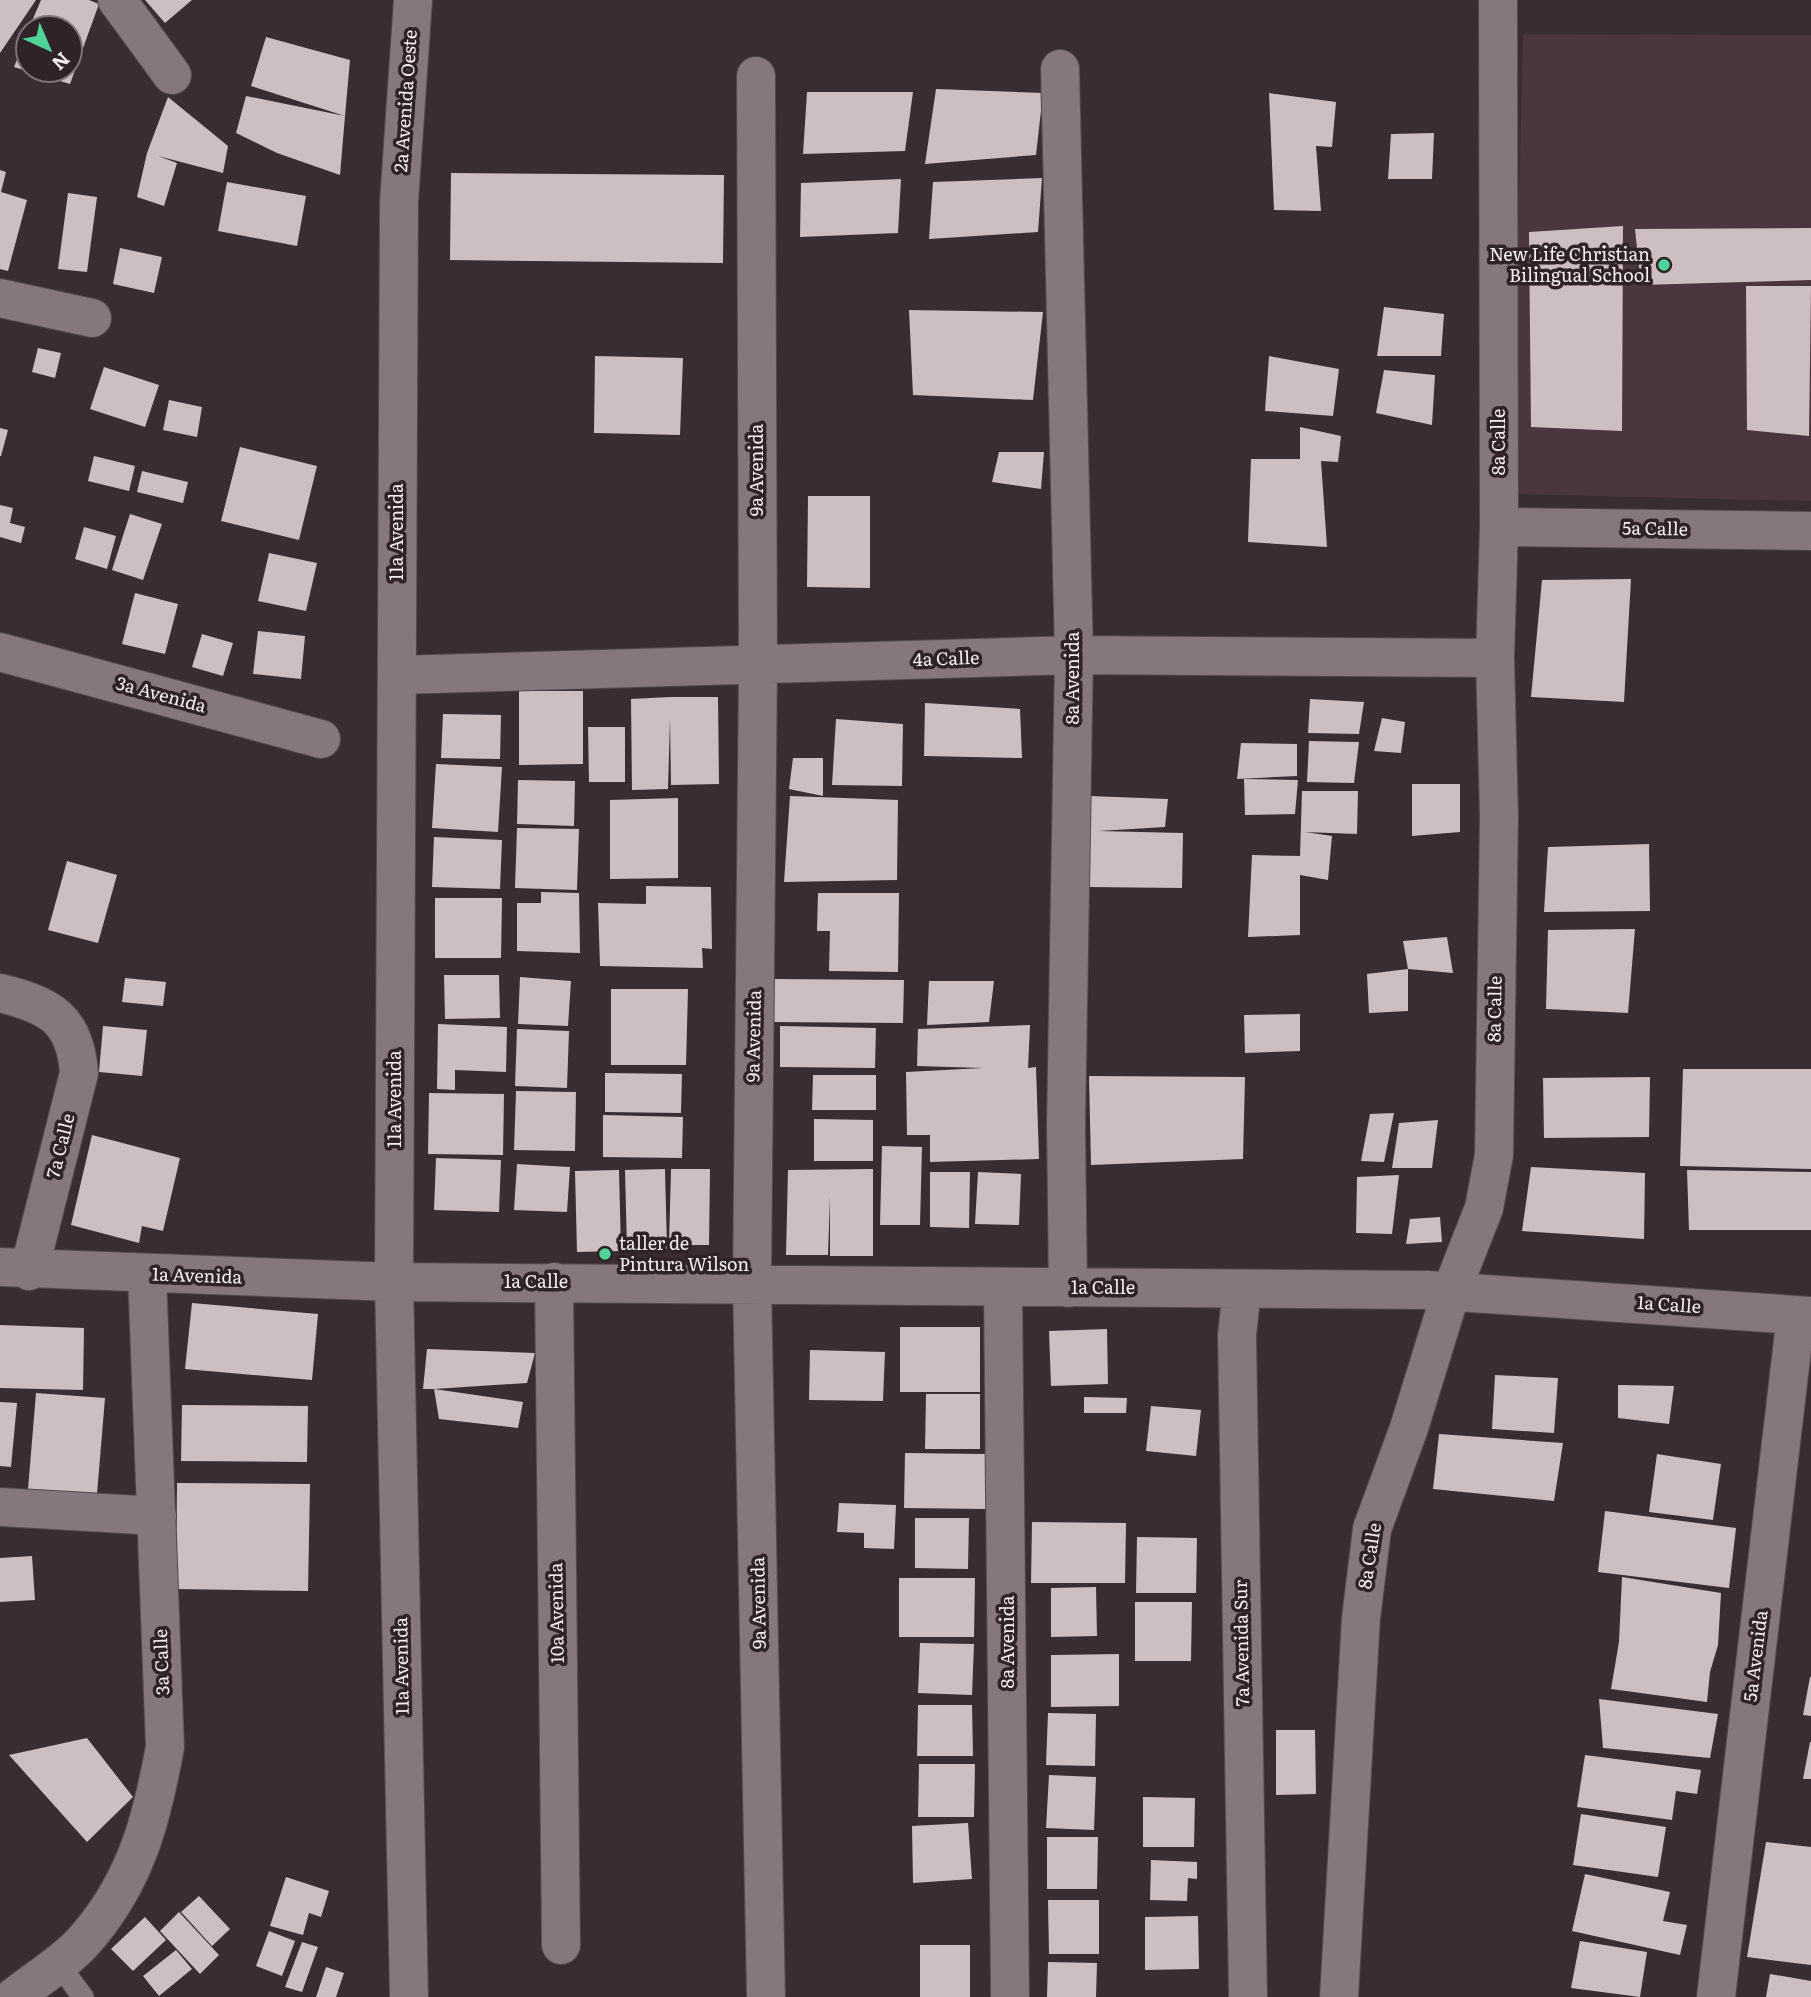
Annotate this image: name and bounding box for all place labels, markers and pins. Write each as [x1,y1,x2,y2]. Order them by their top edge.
place label: New Life Christian Bilingual School [1489,240,1650,288]
marker: New Life Christian Bilingual School [1656,257,1672,273]
place label: taller de Pintura Wilson [619,1229,749,1277]
marker: taller de Pintura Wilson [597,1246,613,1262]

